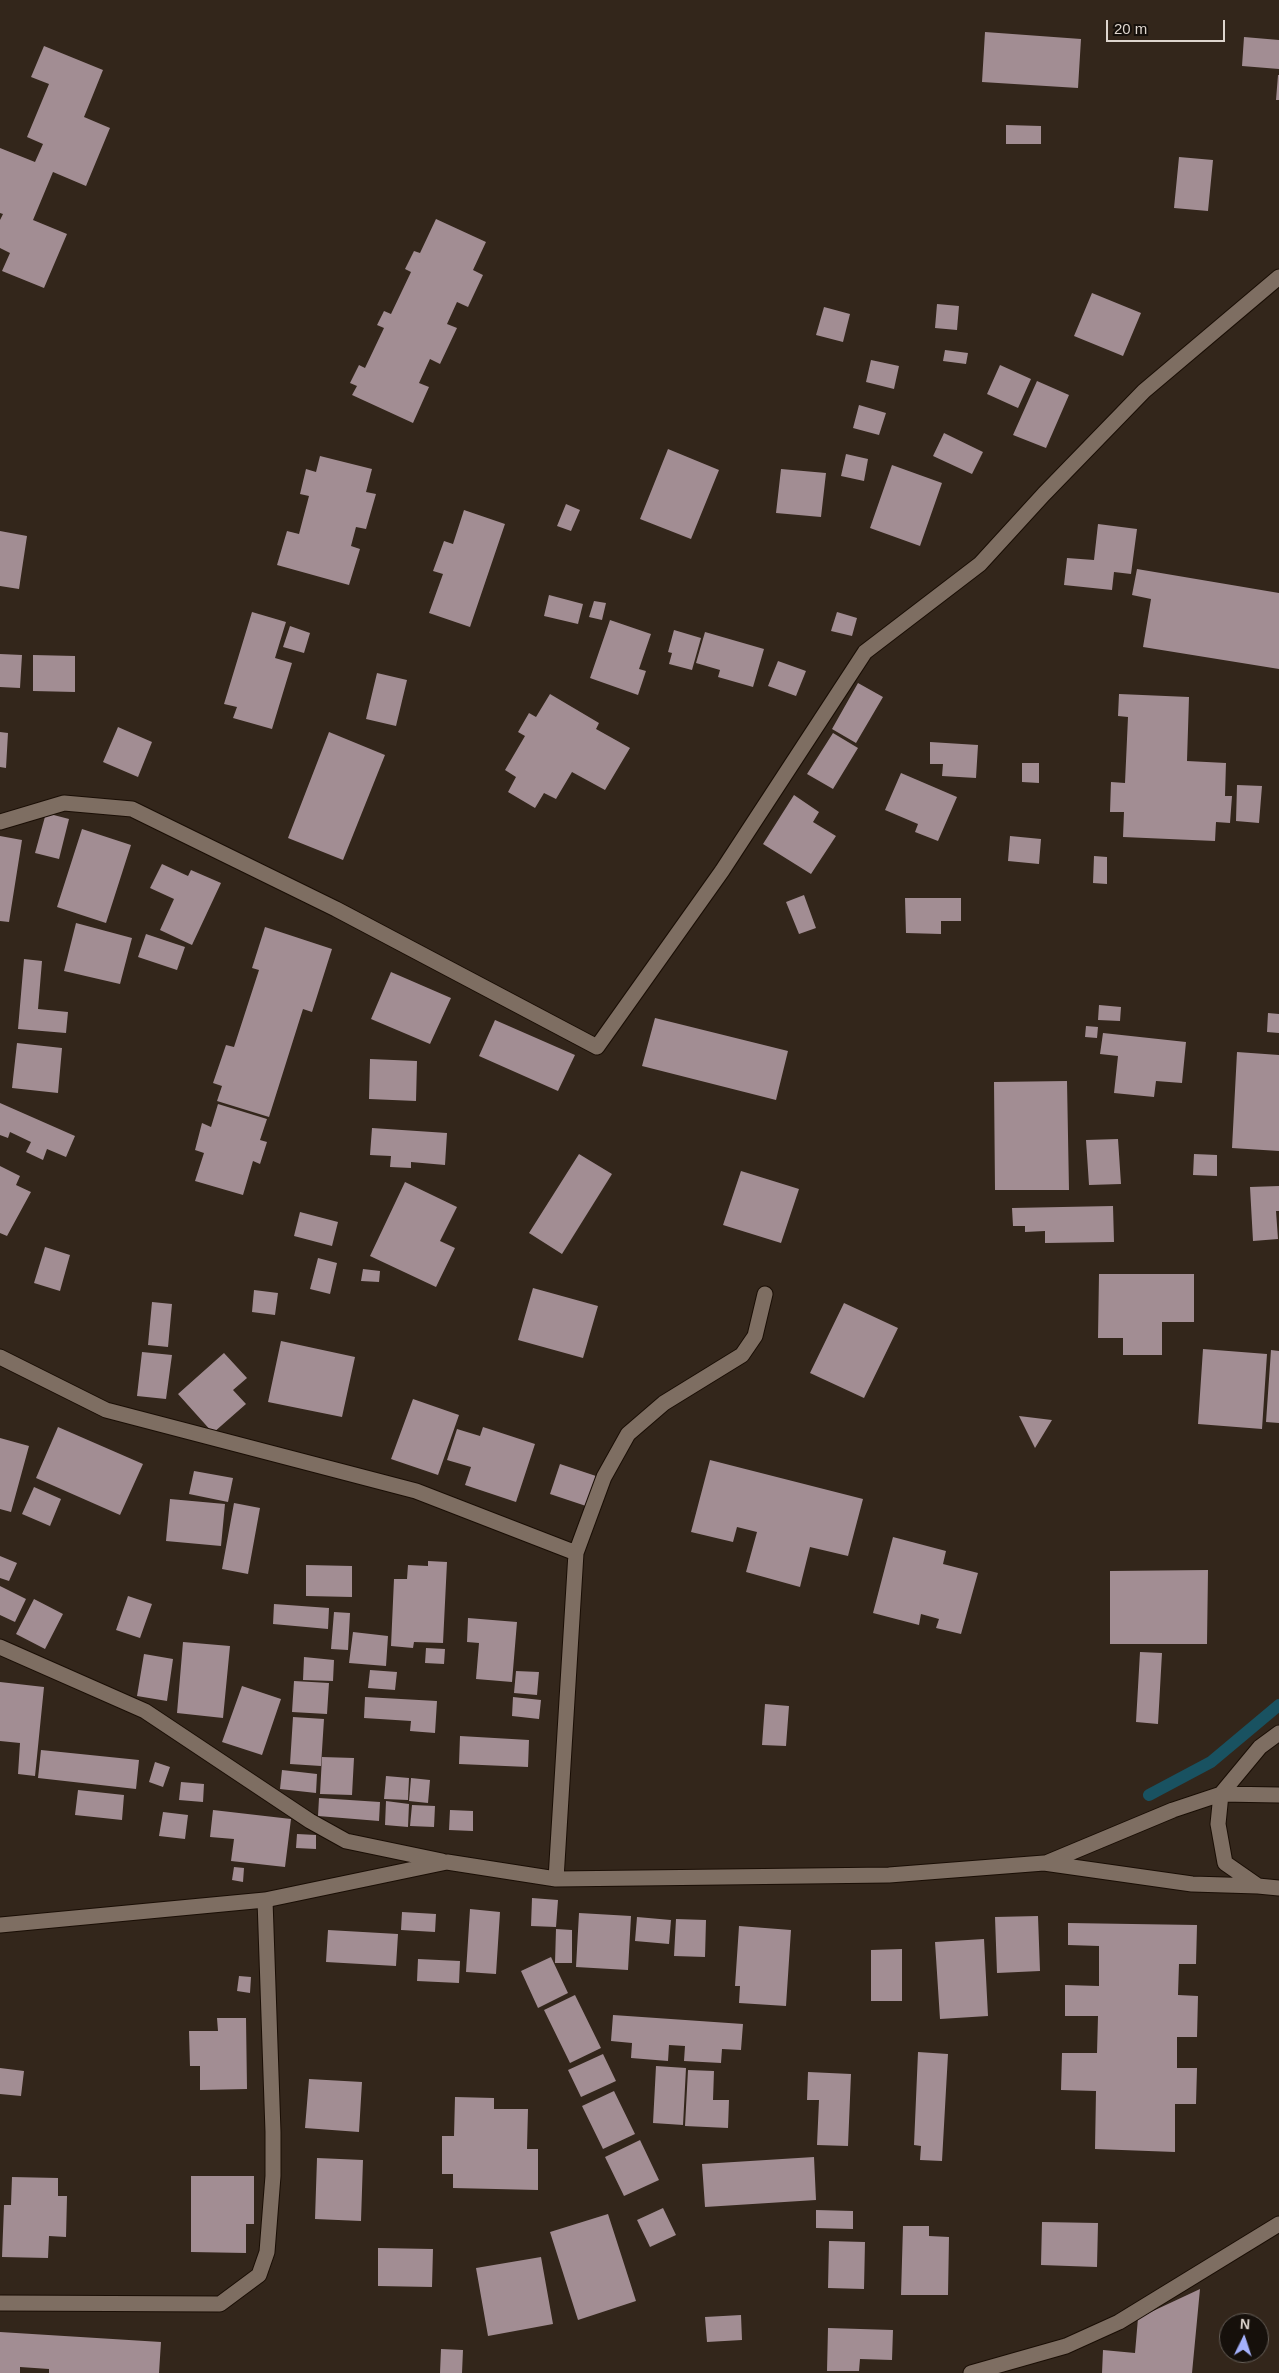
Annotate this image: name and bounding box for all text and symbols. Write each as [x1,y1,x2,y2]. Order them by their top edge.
scale bar [1109,10,1228,42]
text: 20 m [1114,20,1147,37]
north arrow [1219,2313,1269,2363]
text: N [1239,2316,1251,2332]

